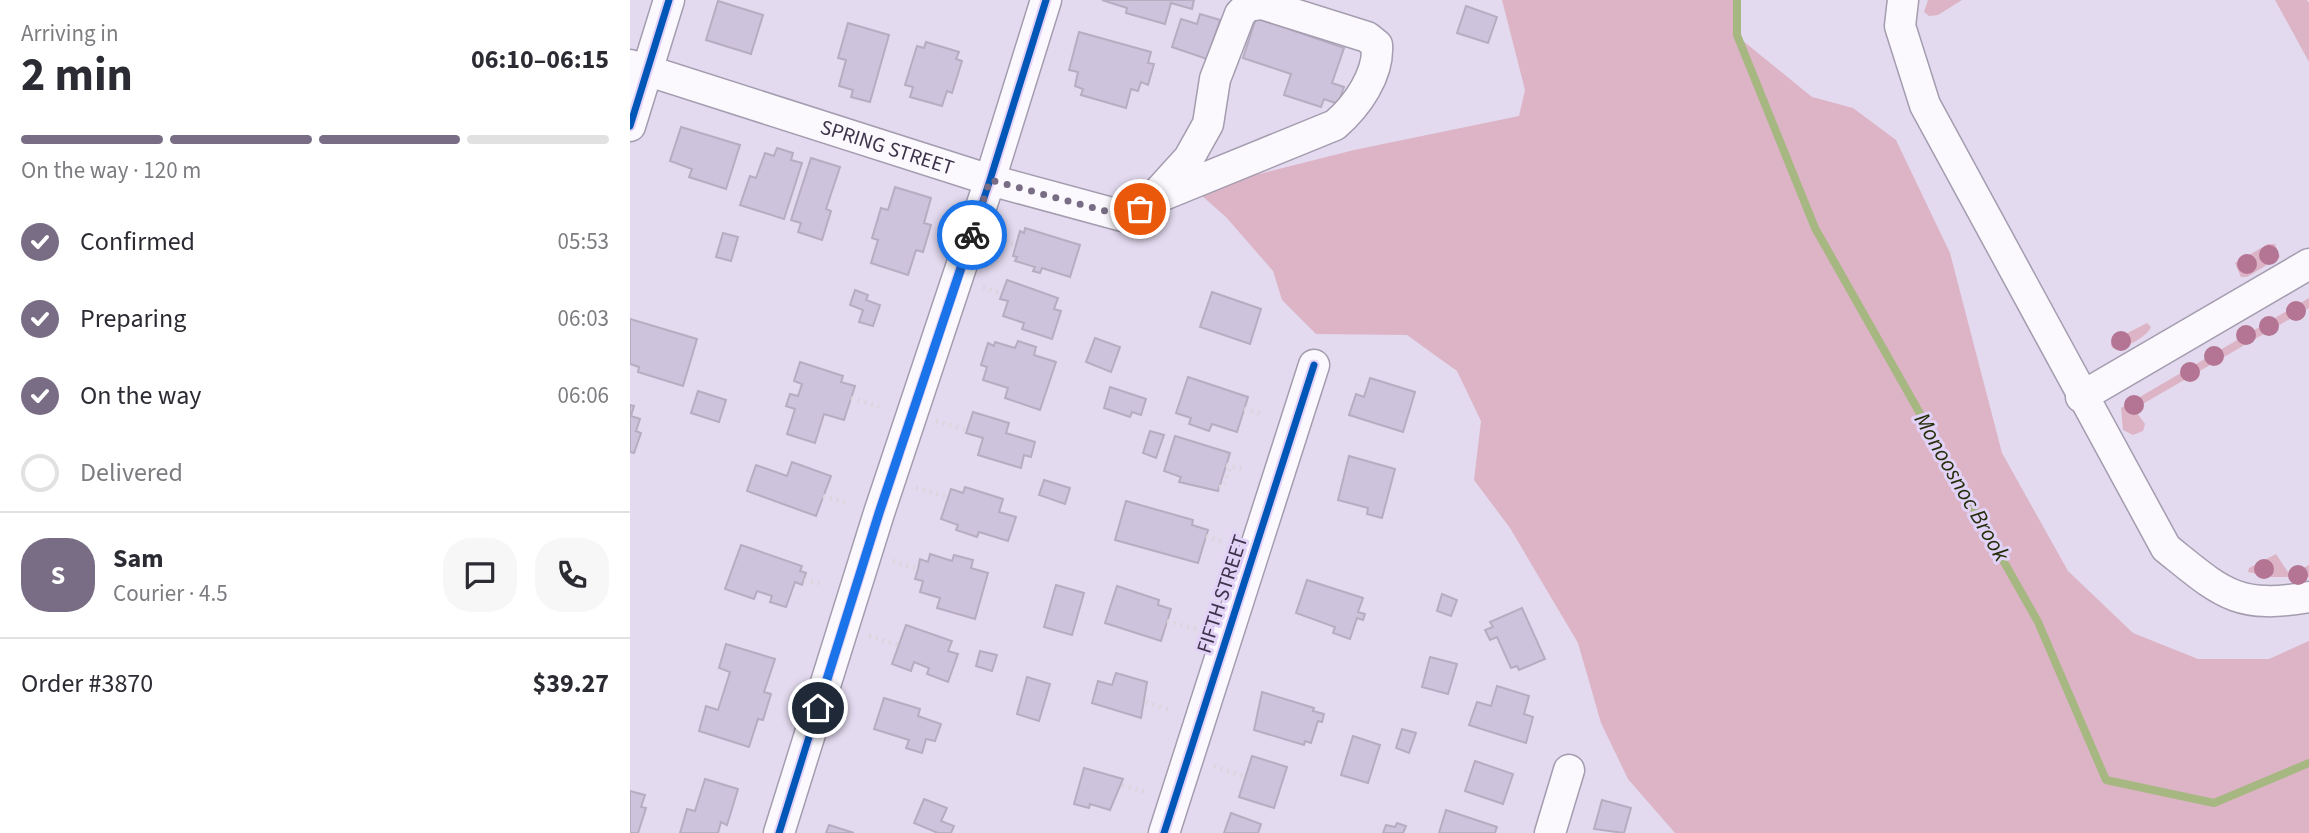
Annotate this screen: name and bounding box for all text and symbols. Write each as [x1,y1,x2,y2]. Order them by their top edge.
text: Arriving in [21,17,119,50]
text: 06:10–06:15 [471,41,609,78]
text: 2 min [21,43,133,108]
street label: SPRING STREET [817,112,958,183]
text: On the way · 120 m [21,154,201,187]
pin [1110,179,1170,239]
icon: bag [1121,190,1159,228]
courier [937,200,1007,270]
icon: bike [953,216,991,254]
icon: check [21,223,59,261]
text: Confirmed [80,223,195,260]
text: 05:53 [558,225,609,258]
icon: check [21,300,59,338]
text: Preparing [80,300,186,337]
text: 06:03 [558,302,609,335]
icon: check [21,377,59,415]
text: On the way [80,377,201,414]
text: 06:06 [558,379,609,412]
water label: Monoosnoc Brook [1906,407,2019,568]
text: Delivered [80,454,183,491]
street label: FIFTH STREET [1189,531,1255,657]
button: chat [443,538,517,612]
button: phone [535,538,609,612]
text: Sam [113,540,163,577]
text: S [51,557,65,594]
text: Courier · 4.5 [113,577,228,610]
text: Order #3870 [21,665,153,702]
text: $39.27 [533,665,609,702]
pin [788,678,848,738]
icon: home [799,689,837,727]

